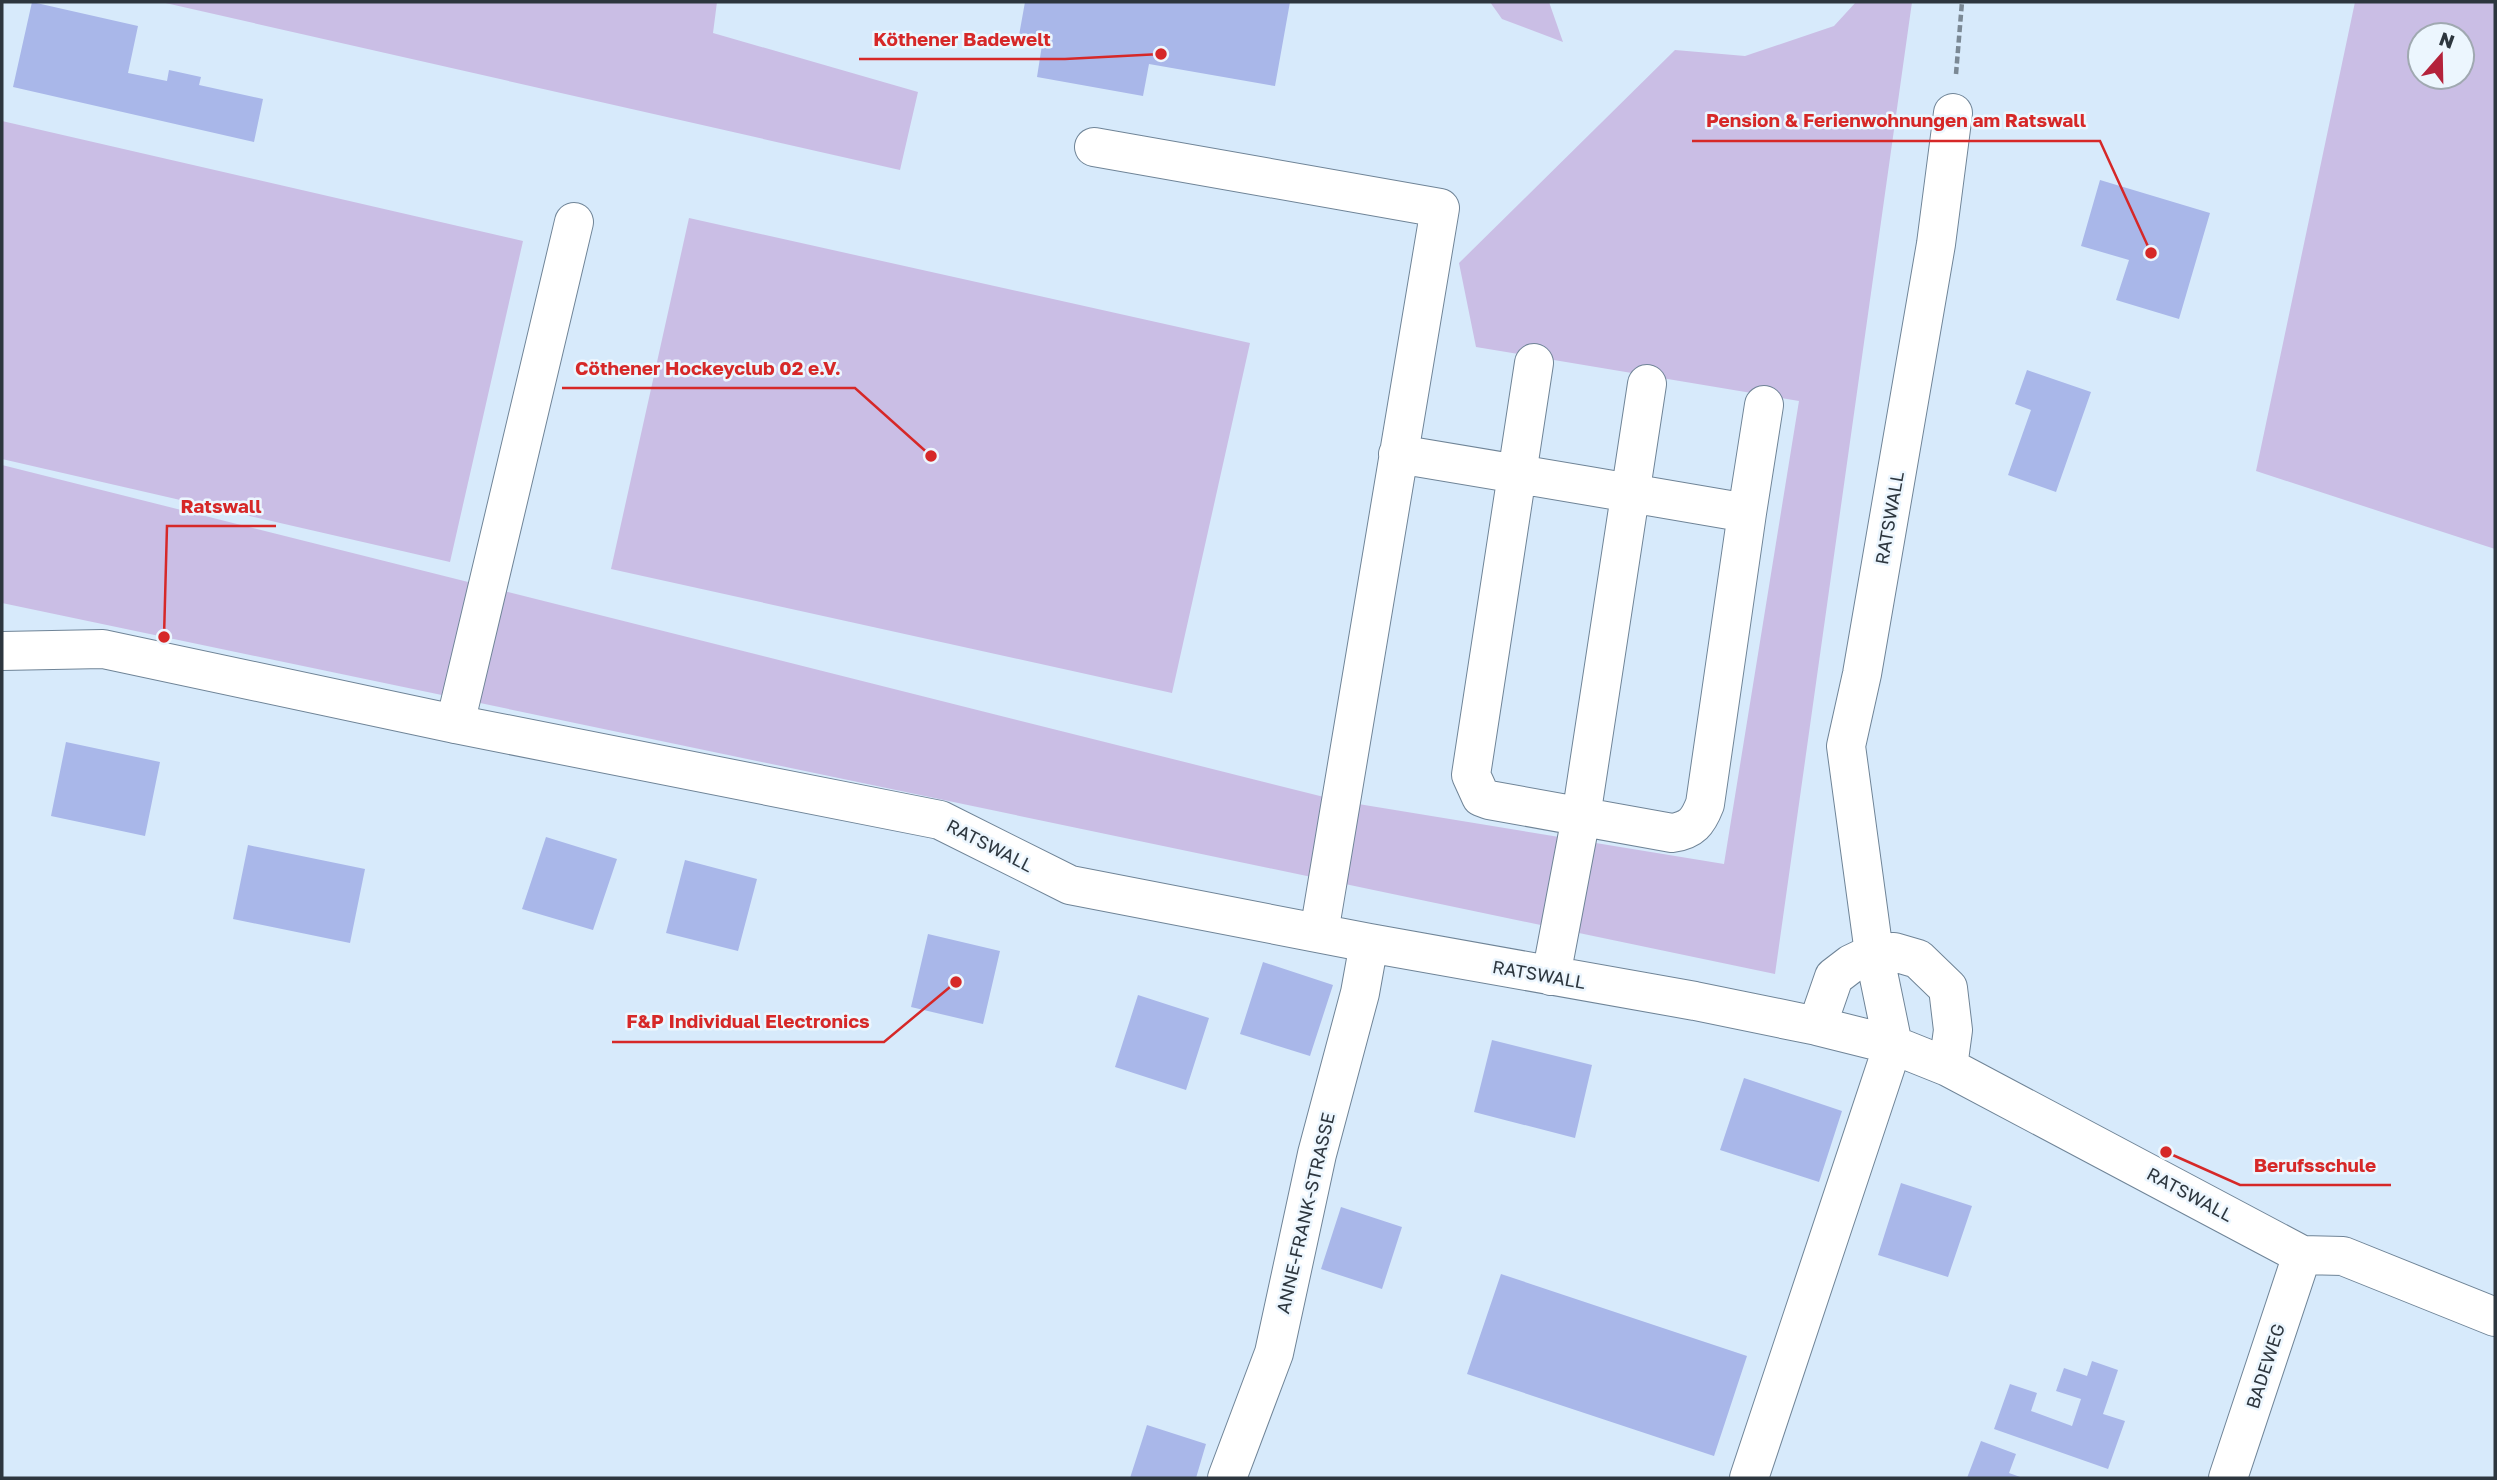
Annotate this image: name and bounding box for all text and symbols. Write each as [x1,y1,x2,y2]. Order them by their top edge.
callout: Köthener Badewelt [859,19,1065,59]
north arrow [2406,21,2476,91]
text: N [2436,26,2458,53]
text: Köthener Badewelt [873,27,1051,50]
callout: Pension & Ferienwohnungen am Ratswall [1692,101,2100,141]
text: Pension & Ferienwohnungen am Ratswall [1706,108,2086,131]
callout: Cöthener Hockeyclub 02 e.V. [562,348,855,388]
text: Cöthener Hockeyclub 02 e.V. [575,356,841,379]
street label: RATSWALL [1870,470,1908,566]
callout: Ratswall [167,486,276,526]
text: Ratswall [180,494,262,517]
street label: RATSWALL [943,814,1037,876]
street label: RATSWALL [1491,955,1587,993]
callout: F&P Individual Electronics [612,1002,884,1042]
text: F&P Individual Electronics [626,1009,870,1032]
street label: ANNE-FRANK-STRASSE [1271,1110,1339,1316]
callout: Berufsschule [2240,1145,2391,1185]
text: Berufsschule [2254,1153,2376,1176]
street label: RATSWALL [2143,1162,2237,1226]
street label: BADEWEG [2241,1321,2289,1411]

